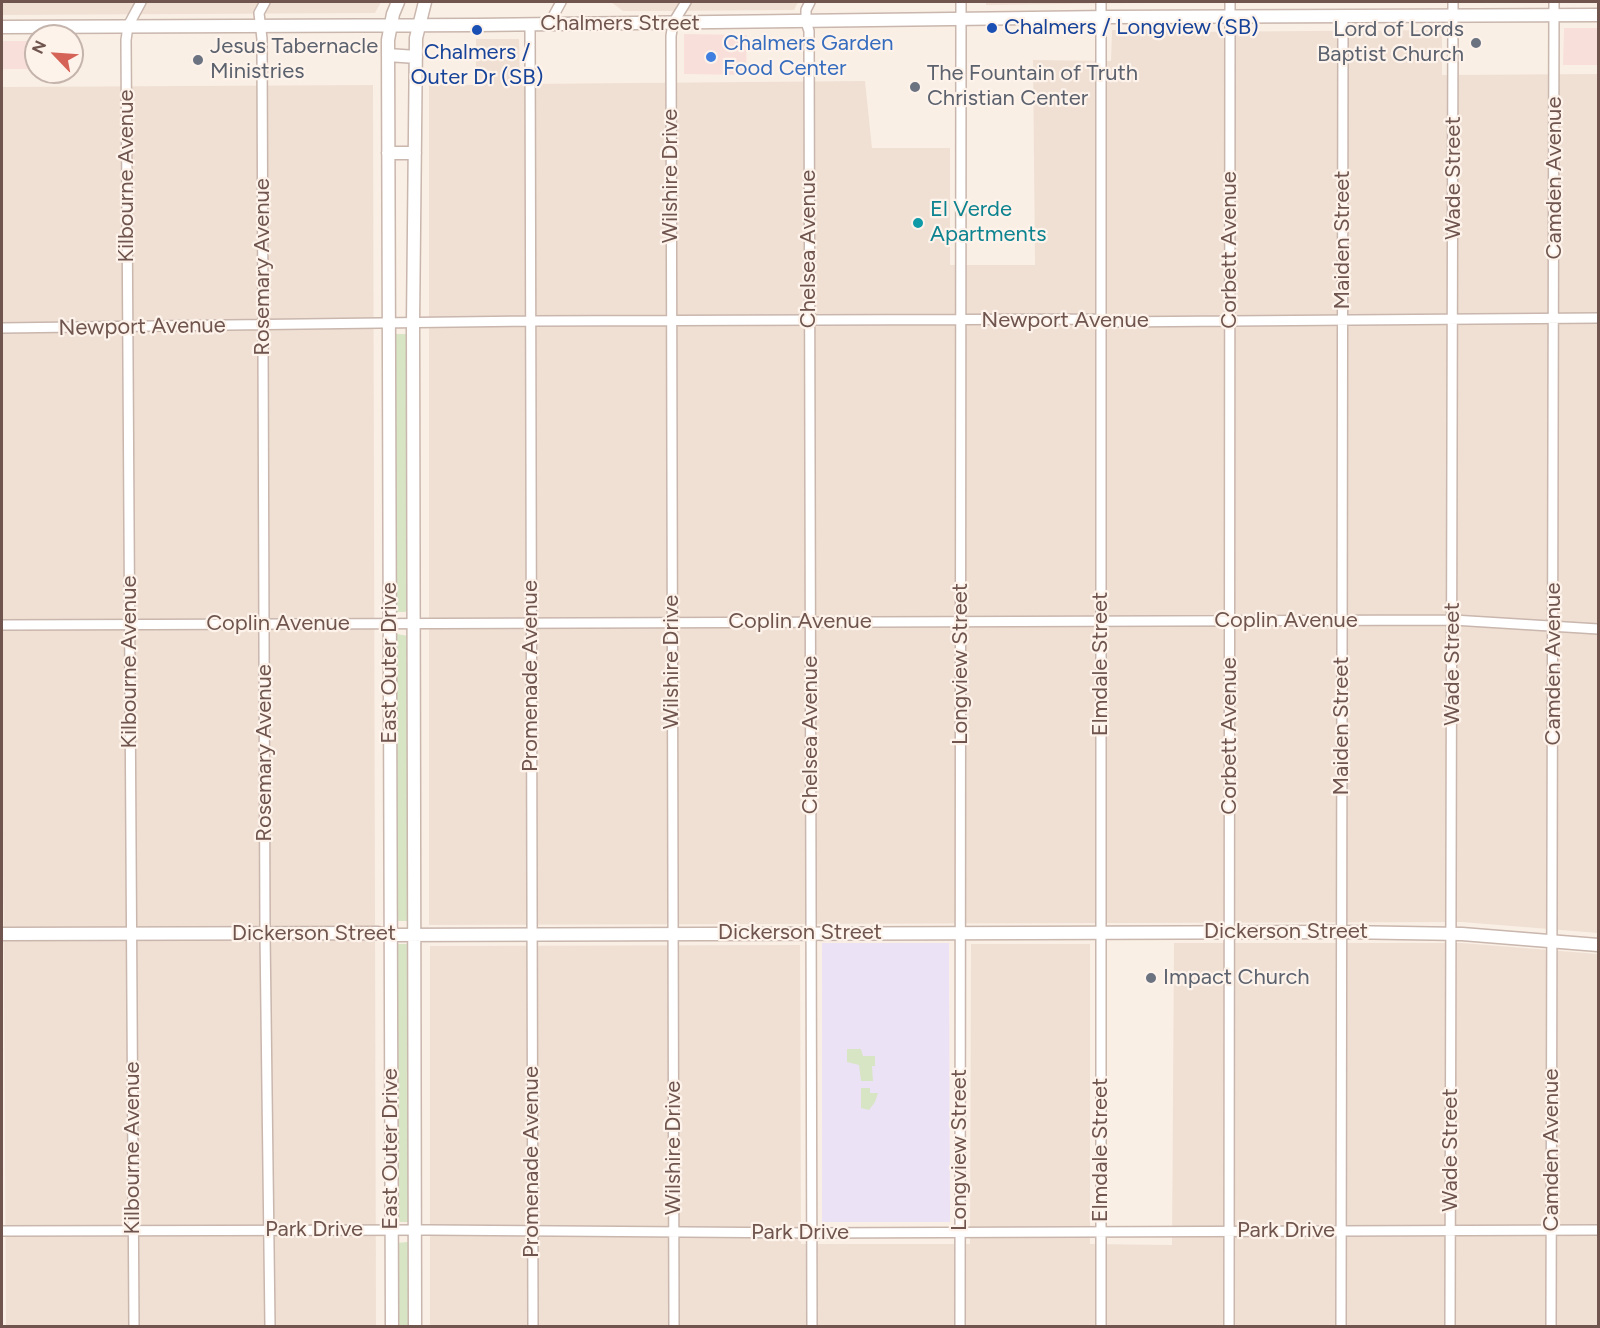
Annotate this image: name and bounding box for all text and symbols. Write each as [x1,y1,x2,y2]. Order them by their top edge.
street label: Chalmers Street [540,11,700,37]
place label: Chalmers / Longview (SB) [1004,15,1259,41]
place label: Lord of Lords Baptist Church [1317,17,1464,68]
marker: Chalmers / Longview (SB) [985,21,999,35]
marker: Chalmers / Outer Dr (SB) [470,23,484,37]
north arrow [24,24,84,84]
place label: Chalmers Garden Food Center [723,31,894,82]
place label: Jesus Tabernacle Ministries [210,34,378,86]
marker: Lord of Lords Baptist Church [1469,36,1483,50]
text: N [28,37,50,57]
place label: Chalmers / Outer Dr (SB) [411,40,543,92]
marker: Chalmers Garden Food Center [704,50,718,64]
marker: Jesus Tabernacle Ministries [191,53,205,67]
place label: The Fountain of Truth Christian Center [927,61,1138,112]
marker: The Fountain of Truth Christian Center [908,80,922,94]
street label: Kilbourne Avenue [114,90,140,262]
street label: Camden Avenue [1542,97,1568,259]
street label: Wilshire Drive [658,109,684,243]
street label: Wade Street [1441,116,1467,240]
street label: Chelsea Avenue [796,170,822,328]
street label: Maiden Street [1330,170,1356,310]
street label: Corbett Avenue [1217,171,1243,329]
street label: Rosemary Avenue [250,178,276,356]
place label: El Verde Apartments [930,197,1046,248]
marker: El Verde Apartments [911,216,925,230]
street label: Newport Avenue [981,308,1149,334]
street label: Newport Avenue [58,312,226,342]
street label: Kilbourne Avenue [117,576,143,748]
street label: Promenade Avenue [518,580,544,772]
street label: East Outer Drive [377,582,403,744]
street label: Longview Street [948,583,974,745]
street label: Camden Avenue [1541,583,1567,745]
street label: Elmdale Street [1088,592,1114,736]
street label: Wilshire Drive [659,595,685,729]
street label: Wade Street [1440,602,1466,726]
street label: Coplin Avenue [1214,608,1358,634]
street label: Coplin Avenue [728,609,872,635]
street label: Coplin Avenue [206,611,350,637]
street label: Chelsea Avenue [798,656,824,814]
street label: Maiden Street [1329,656,1355,796]
street label: Corbett Avenue [1217,657,1243,815]
street label: Rosemary Avenue [252,664,278,842]
street label: Dickerson Street [1204,919,1368,945]
street label: Dickerson Street [718,920,882,946]
street label: Dickerson Street [232,921,396,947]
place label: Impact Church [1163,965,1310,991]
marker: Impact Church [1144,971,1158,985]
street label: Kilbourne Avenue [120,1062,146,1234]
street label: Promenade Avenue [519,1066,545,1258]
street label: East Outer Drive [378,1068,404,1230]
street label: Longview Street [947,1069,973,1231]
street label: Camden Avenue [1539,1069,1565,1231]
street label: Elmdale Street [1088,1078,1114,1222]
street label: Wilshire Drive [661,1081,687,1215]
street label: Wade Street [1438,1088,1464,1212]
street label: Park Drive [265,1217,363,1243]
street label: Park Drive [1237,1218,1335,1244]
street label: Park Drive [751,1220,849,1246]

